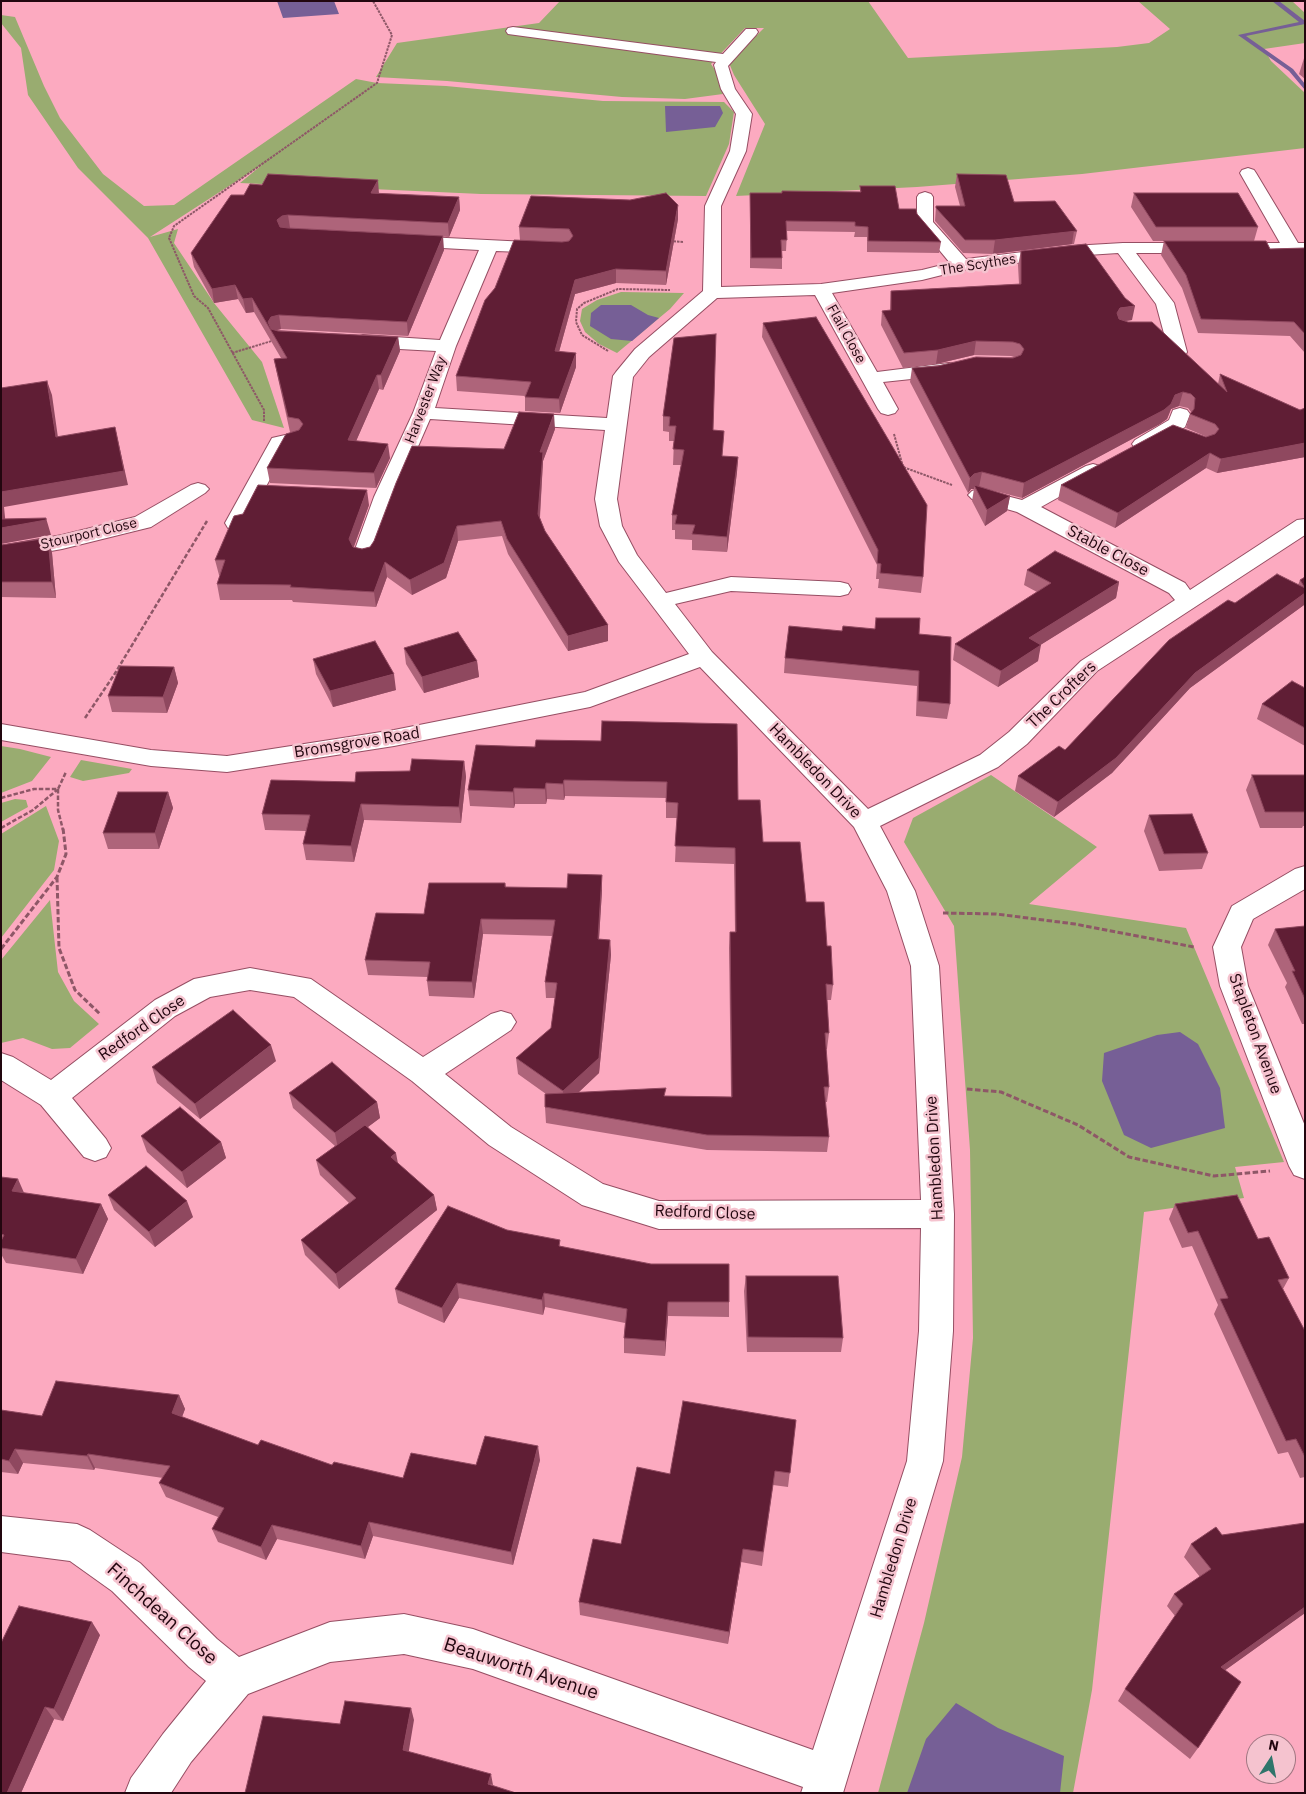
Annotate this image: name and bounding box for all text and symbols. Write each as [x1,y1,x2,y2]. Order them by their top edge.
street label: The Scythes [939,251,1017,279]
street label: Flail Close [823,302,869,366]
street label: Harvester Way [402,354,450,446]
street label: Stourport Close [39,515,139,553]
street label: Stable Close [1064,522,1152,580]
street label: The Crofters [1023,657,1101,733]
street label: Hambledon Drive [765,720,865,822]
street label: Bromsgrove Road [293,724,421,762]
street label: Stapleton Avenue [1224,971,1286,1097]
street label: Redford Close [95,991,189,1065]
street label: Hambledon Drive [922,1095,948,1221]
street label: Redford Close [654,1202,756,1224]
street label: Hambledon Drive [867,1496,921,1620]
street label: Finchdean Close [102,1558,222,1670]
street label: Beauworth Avenue [441,1633,601,1705]
north arrow [1246,1734,1296,1784]
text: N [1267,1735,1280,1755]

